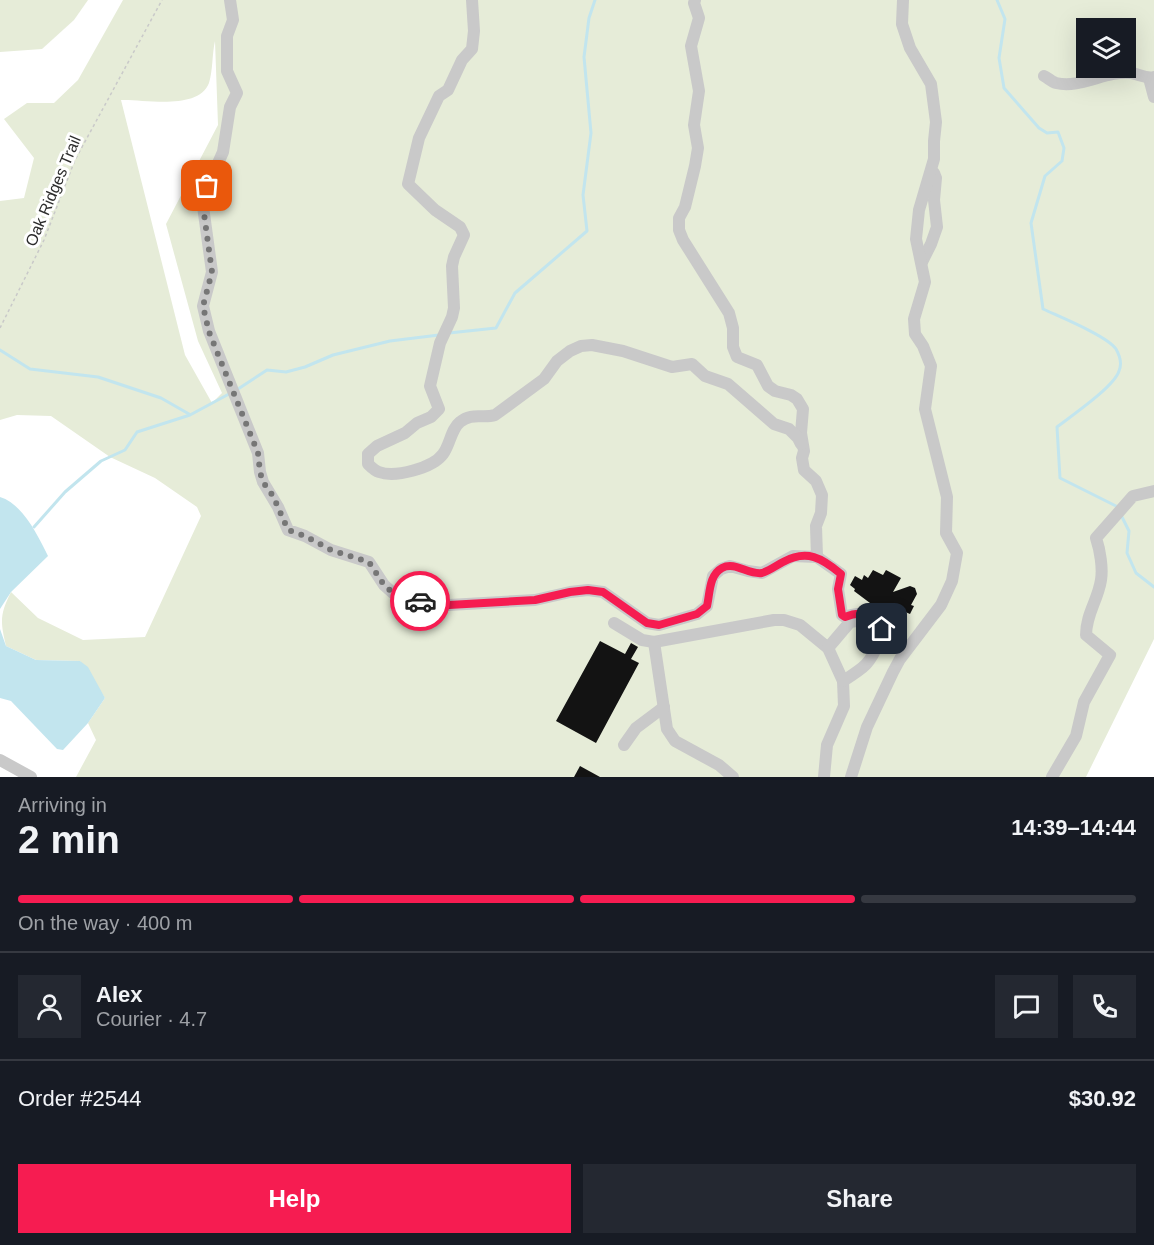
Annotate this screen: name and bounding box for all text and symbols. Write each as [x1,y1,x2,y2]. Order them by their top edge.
map controls [1076,18,1136,78]
button: layers [1076,18,1136,78]
street label: Oak Ridges Trail [22,133,84,249]
pin [181,160,232,211]
icon: bag [190,169,223,202]
courier [390,571,450,631]
icon: car [404,585,437,618]
pin [856,603,907,654]
icon: home [865,612,898,645]
text: Arriving in [18,794,107,816]
text: 14:39–14:44 [1011,815,1136,840]
text: 2 min [18,818,120,861]
text: On the way · 400 m [18,912,193,934]
button: person [18,975,81,1038]
button: chat [995,975,1058,1038]
button: phone [1073,975,1136,1038]
text: Alex [96,982,142,1007]
text: Courier · 4.7 [96,1008,207,1030]
text: Order #2544 [18,1086,142,1111]
text: $30.92 [1069,1086,1136,1111]
button: Help [18,1164,571,1233]
button: Share [583,1164,1136,1233]

